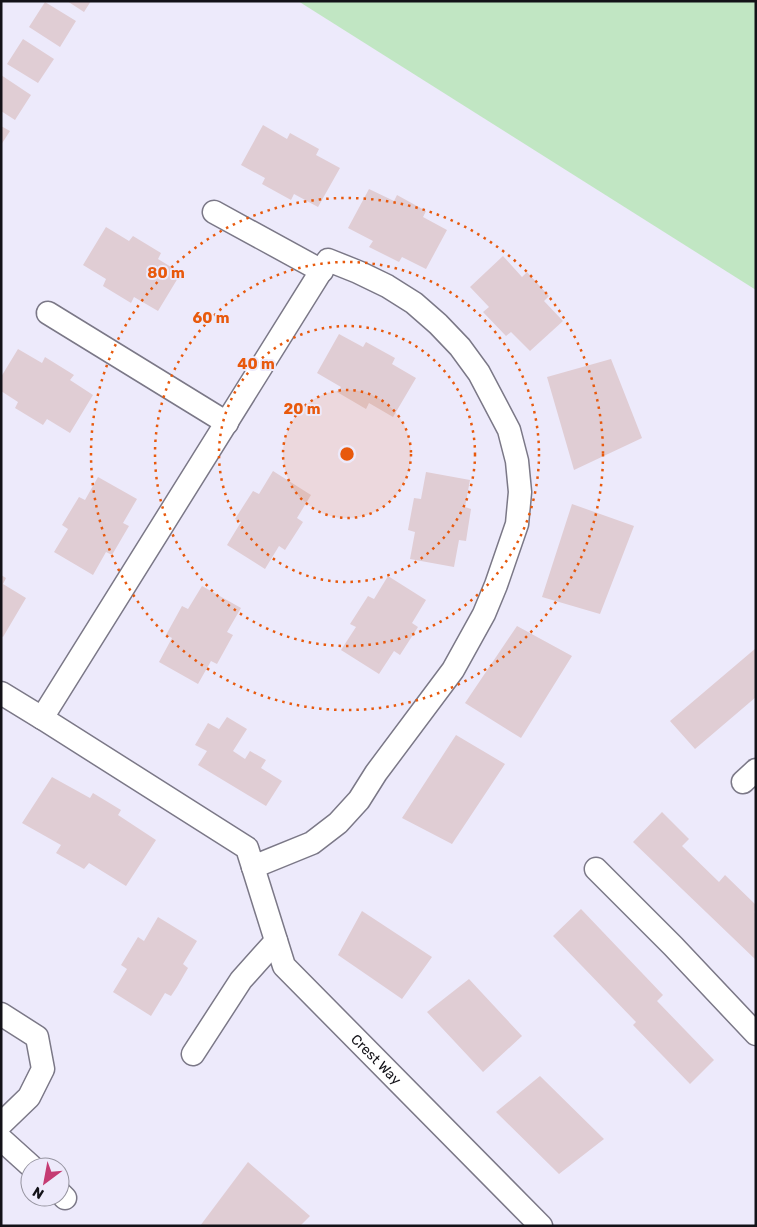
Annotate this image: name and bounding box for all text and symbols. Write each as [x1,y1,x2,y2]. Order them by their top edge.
text: 80 m [147,264,185,282]
text: 60 m [193,309,229,327]
text: 40 m [237,355,275,373]
text: 20 m [284,400,320,418]
centre of rings [338,445,356,463]
street label: Crest Way [347,1031,405,1089]
north arrow [20,1157,70,1207]
text: N [30,1183,47,1202]

